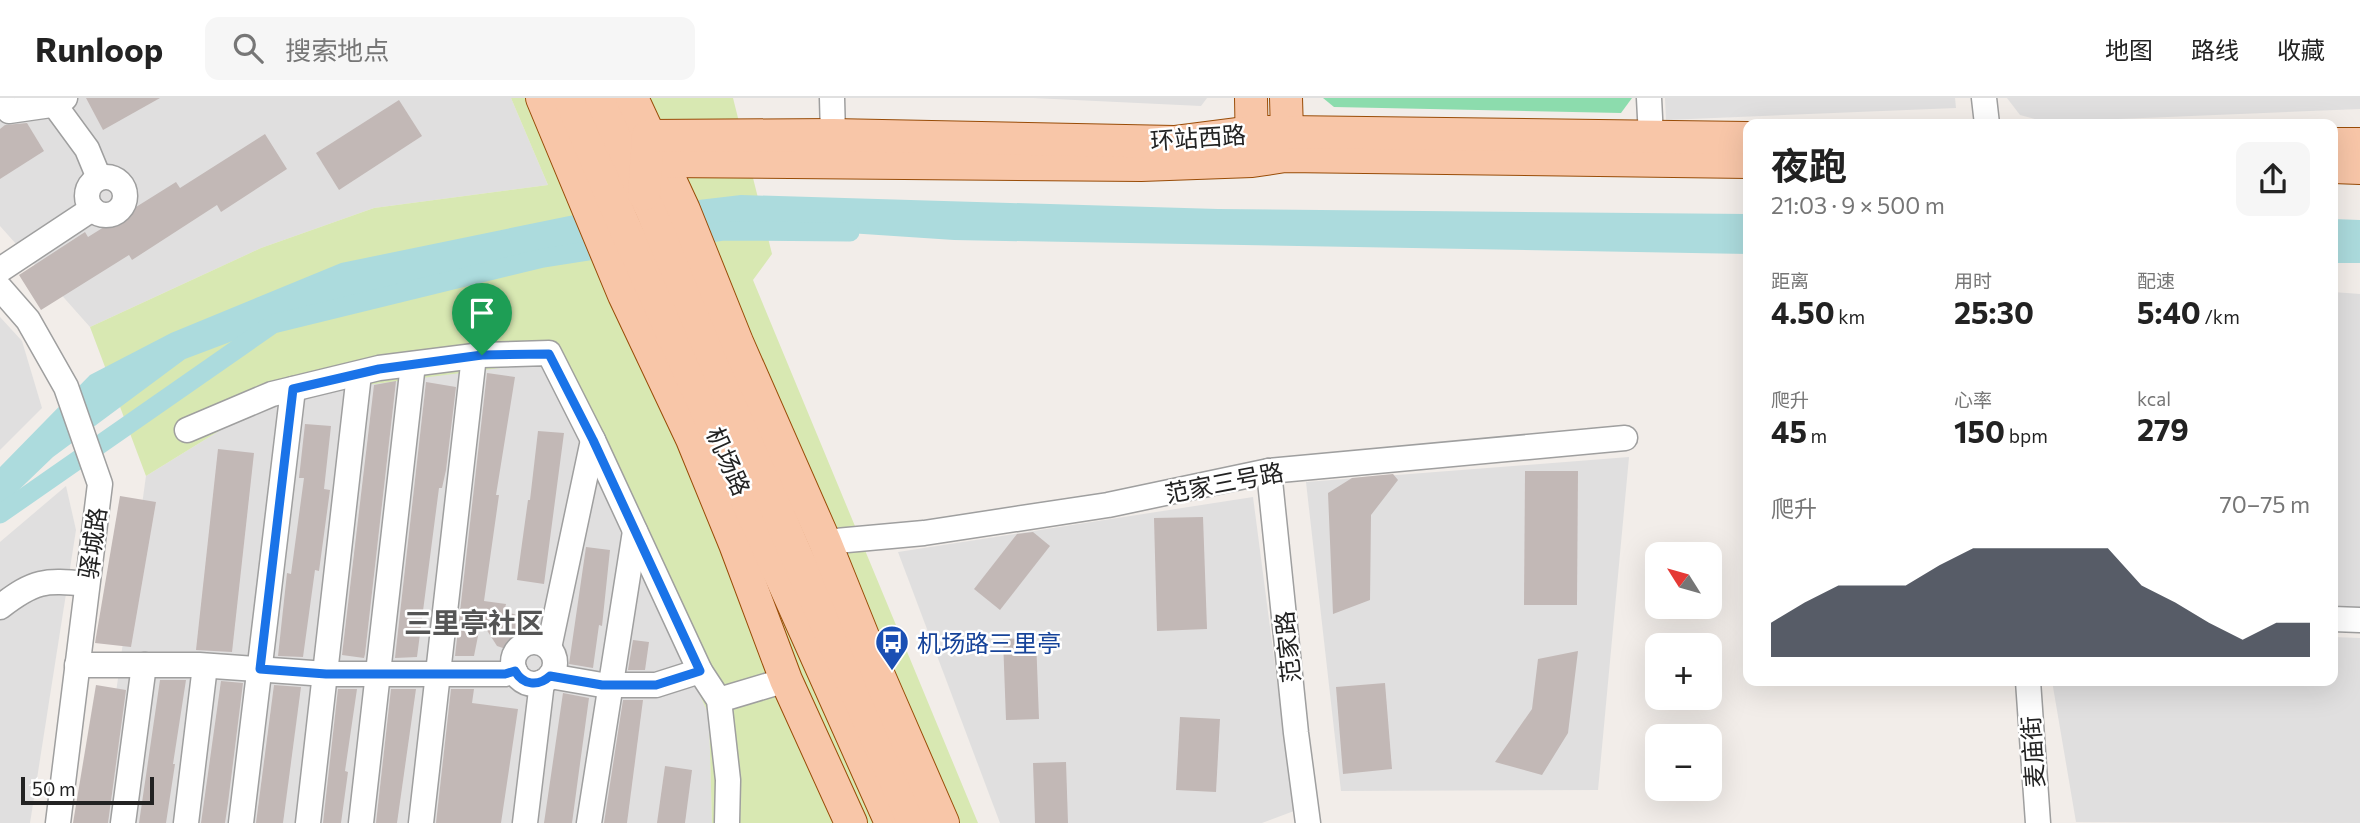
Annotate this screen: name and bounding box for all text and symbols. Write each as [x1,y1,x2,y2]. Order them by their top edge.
search box [205,17,695,80]
text: Runloop [35,28,163,69]
icon: search [229,29,267,67]
text: 搜索地点 [285,34,389,65]
text: 地图 [2105,35,2153,64]
text: 路线 [2191,35,2239,64]
text: 收藏 [2277,35,2325,64]
street label: 环站西路 [1149,119,1247,155]
text: 夜跑 [1771,141,1847,188]
button: share [2236,142,2310,216]
text: 21:03 · 9 × 500 m [1771,191,1945,219]
text: 距离 [1771,269,1809,292]
text: 用时 [1954,269,1992,292]
text: 配速 [2137,269,2175,292]
pin [452,283,512,355]
text: 4.50 [1771,293,1835,330]
text: 25:30 [1954,293,2034,330]
text: 5:40 [2137,293,2201,330]
icon: arrive [463,294,501,332]
text: km [1835,305,1865,328]
text: /km [2201,305,2240,328]
text: kcal [2137,387,2171,410]
text: 爬升 [1771,388,1809,411]
text: 心率 [1954,388,1992,411]
text: 279 [2137,410,2189,447]
text: 45 [1771,412,1807,449]
text: 150 [1954,412,2005,449]
street label: 机场路 [701,422,757,500]
text: m [1807,424,1827,447]
text: bpm [2005,424,2048,447]
street label: 范家三号路 [1162,456,1286,508]
text: 70–75 m [2220,490,2310,518]
text: 爬升 [1771,494,1817,522]
street label: 驿城路 [73,505,111,581]
north arrow [1645,542,1722,620]
map controls [1645,542,1722,801]
district label: 三里亭社区 [404,605,544,639]
street label: 范家路 [1269,610,1305,684]
bus stop icon: 机场路三里亭 [873,623,911,672]
place label: 机场路三里亭 [917,628,1061,657]
button: + [1645,633,1722,710]
street label: 麦庙街 [2015,715,2049,789]
button: − [1645,724,1722,801]
scale bar [21,774,154,806]
text: 50 m [32,777,76,800]

